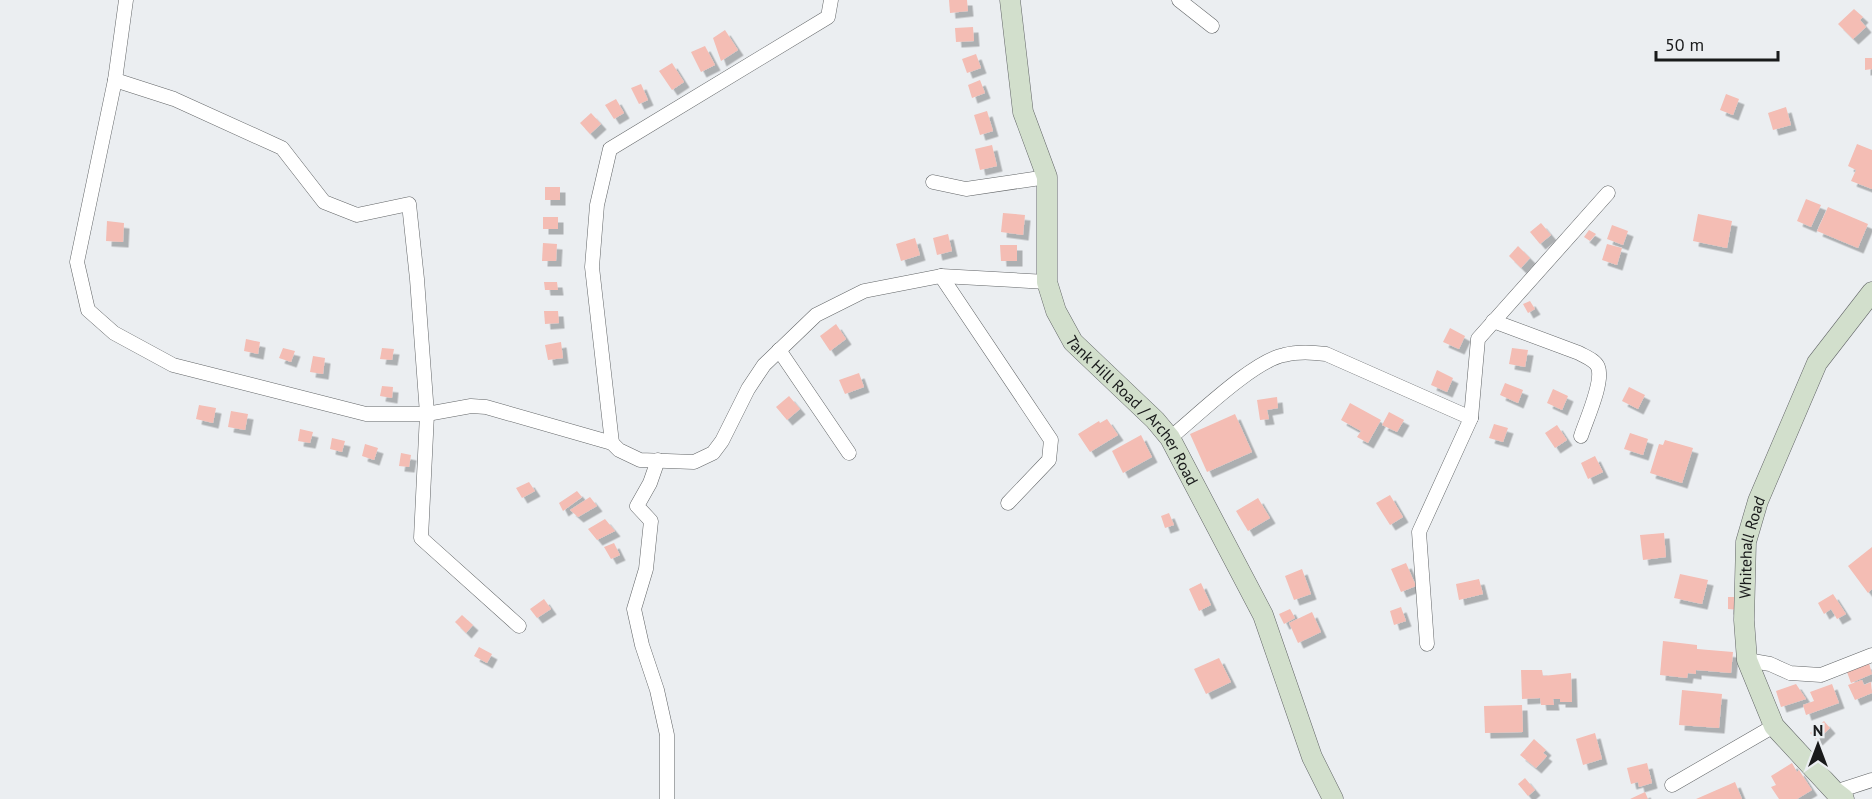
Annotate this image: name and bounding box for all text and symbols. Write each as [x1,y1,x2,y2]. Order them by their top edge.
scale bar [1656,24,1778,62]
text: 50 m [1665,33,1704,56]
street label: Tank Hill Road / Archer Road [1061,332,1203,488]
street label: Whitehall Road [1735,493,1769,599]
north arrow [1788,715,1848,775]
text: N [1813,720,1823,740]

